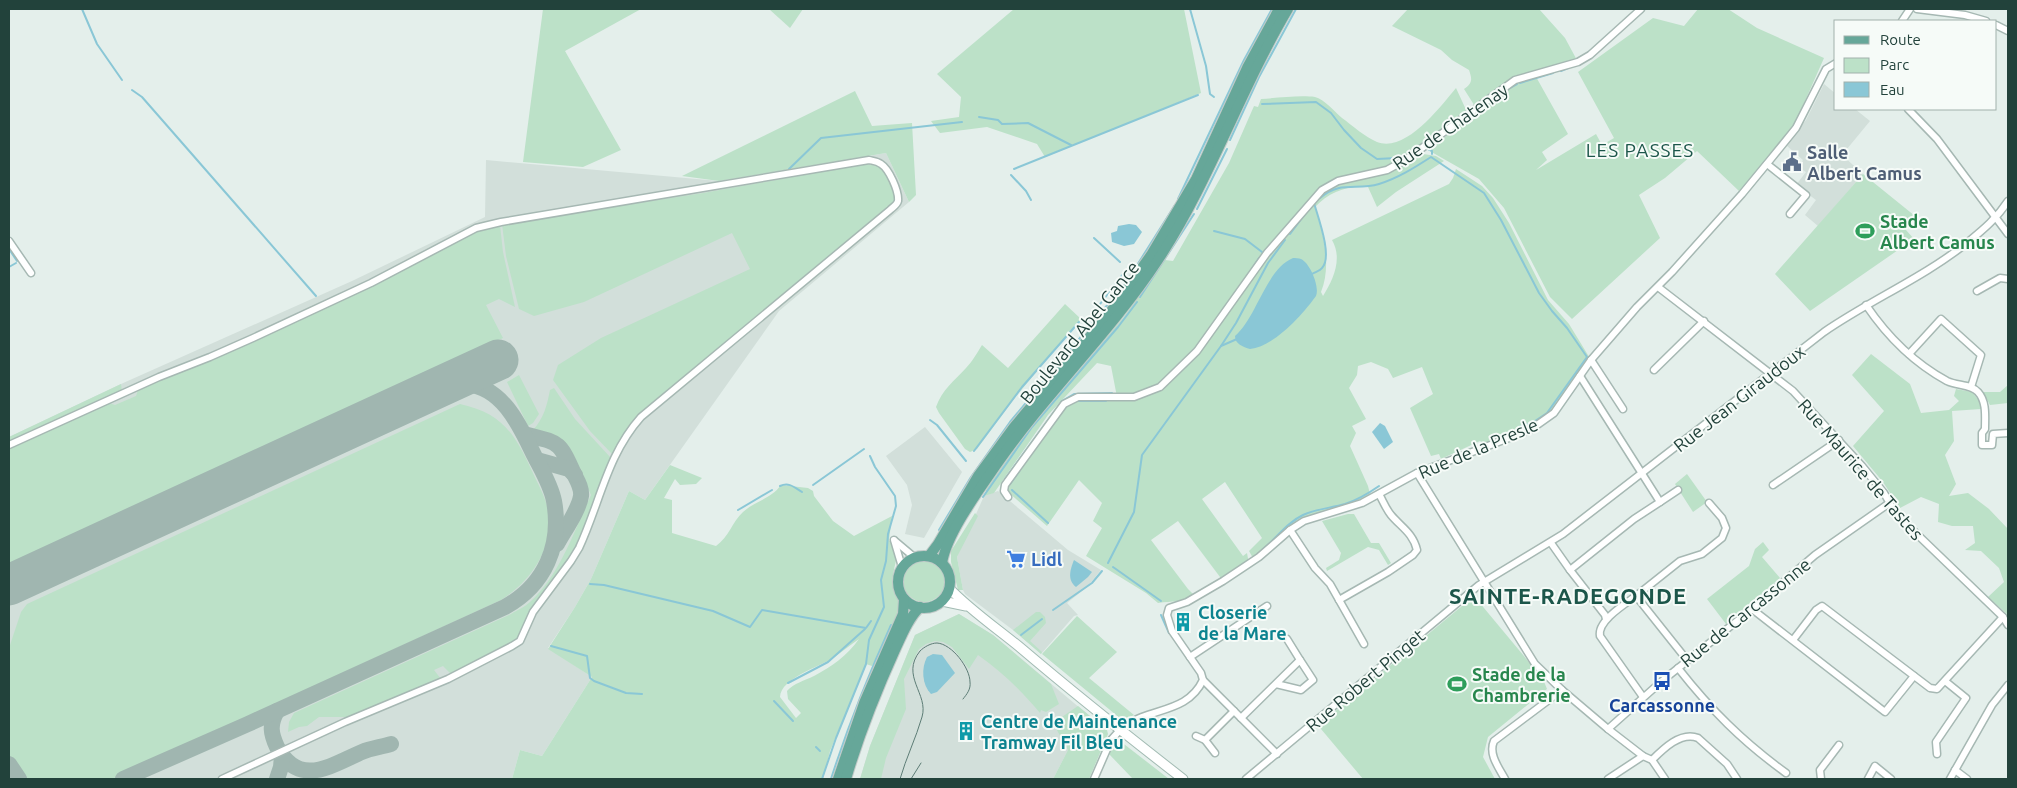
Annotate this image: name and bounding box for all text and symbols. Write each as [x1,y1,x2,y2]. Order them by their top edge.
legend [1834,20,1997,110]
text: Route [1880,31,1921,48]
text: Parc [1880,56,1909,73]
street label: Rue de Chatenay [1389,79,1512,173]
text: Eau [1880,81,1905,98]
district label: LES PASSES [1586,139,1694,161]
place label: Salle Albert Camus [1807,142,1922,183]
public building icon: Salle Albert Camus [1781,151,1803,173]
place label: Stade Albert Camus [1880,211,1995,252]
sports icon: Stade Albert Camus [1854,220,1876,242]
street label: Boulevard Abel Gance [1016,257,1142,407]
street label: Rue Jean Giraudoux [1669,341,1809,455]
street label: Rue Maurice de Tastes [1794,394,1928,544]
street label: Rue de la Presle [1415,414,1541,482]
supermarket icon: Lidl [1005,548,1027,570]
place label: Lidl [1031,549,1063,569]
street label: Rue de Carcassonne [1676,553,1814,671]
district label: SAINTE-RADEGONDE [1449,583,1687,608]
place label: Closerie de la Mare [1198,602,1287,643]
building icon: Closerie de la Mare [1172,611,1194,633]
street label: Rue Robert Pinget [1302,625,1428,735]
place label: Stade de la Chambrerie [1472,664,1571,705]
bus stop icon: Carcassonne [1651,670,1673,692]
sports icon: Stade de la Chambrerie [1446,673,1468,695]
place label: Carcassonne [1609,695,1715,715]
place label: Centre de Maintenance Tramway Fil Bleu [981,711,1177,752]
building icon: Centre de Maintenance Tramway Fil Bleu [955,720,977,742]

